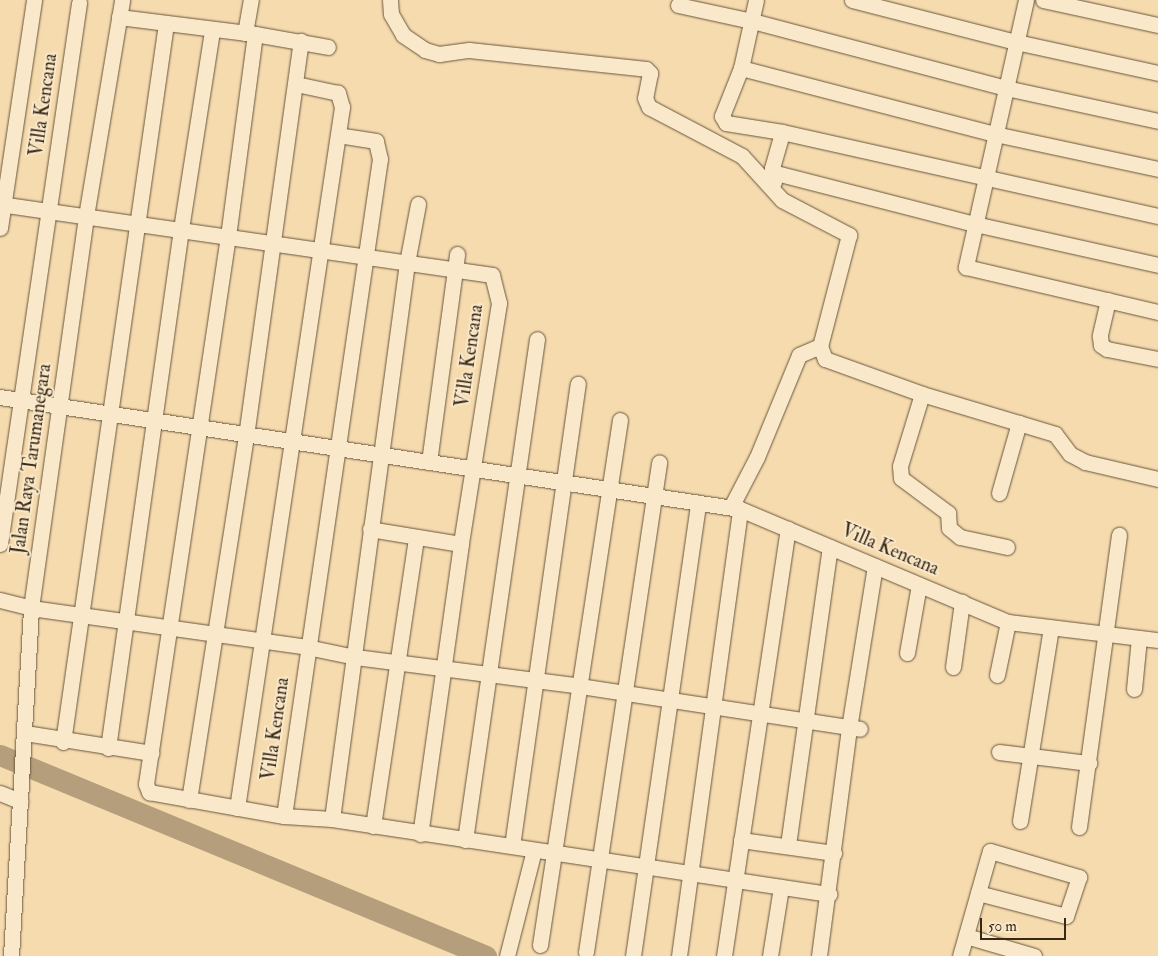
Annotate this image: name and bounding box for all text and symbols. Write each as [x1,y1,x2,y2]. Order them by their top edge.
street label: Villa Kencana [25,52,63,158]
street label: Villa Kencana [451,303,489,409]
street label: Jalan Raya Tarumanegara [7,362,57,556]
street label: Villa Kencana [838,519,942,581]
street label: Villa Kencana [257,676,295,782]
scale bar [983,908,1069,940]
text: 50 m [988,917,1017,936]

